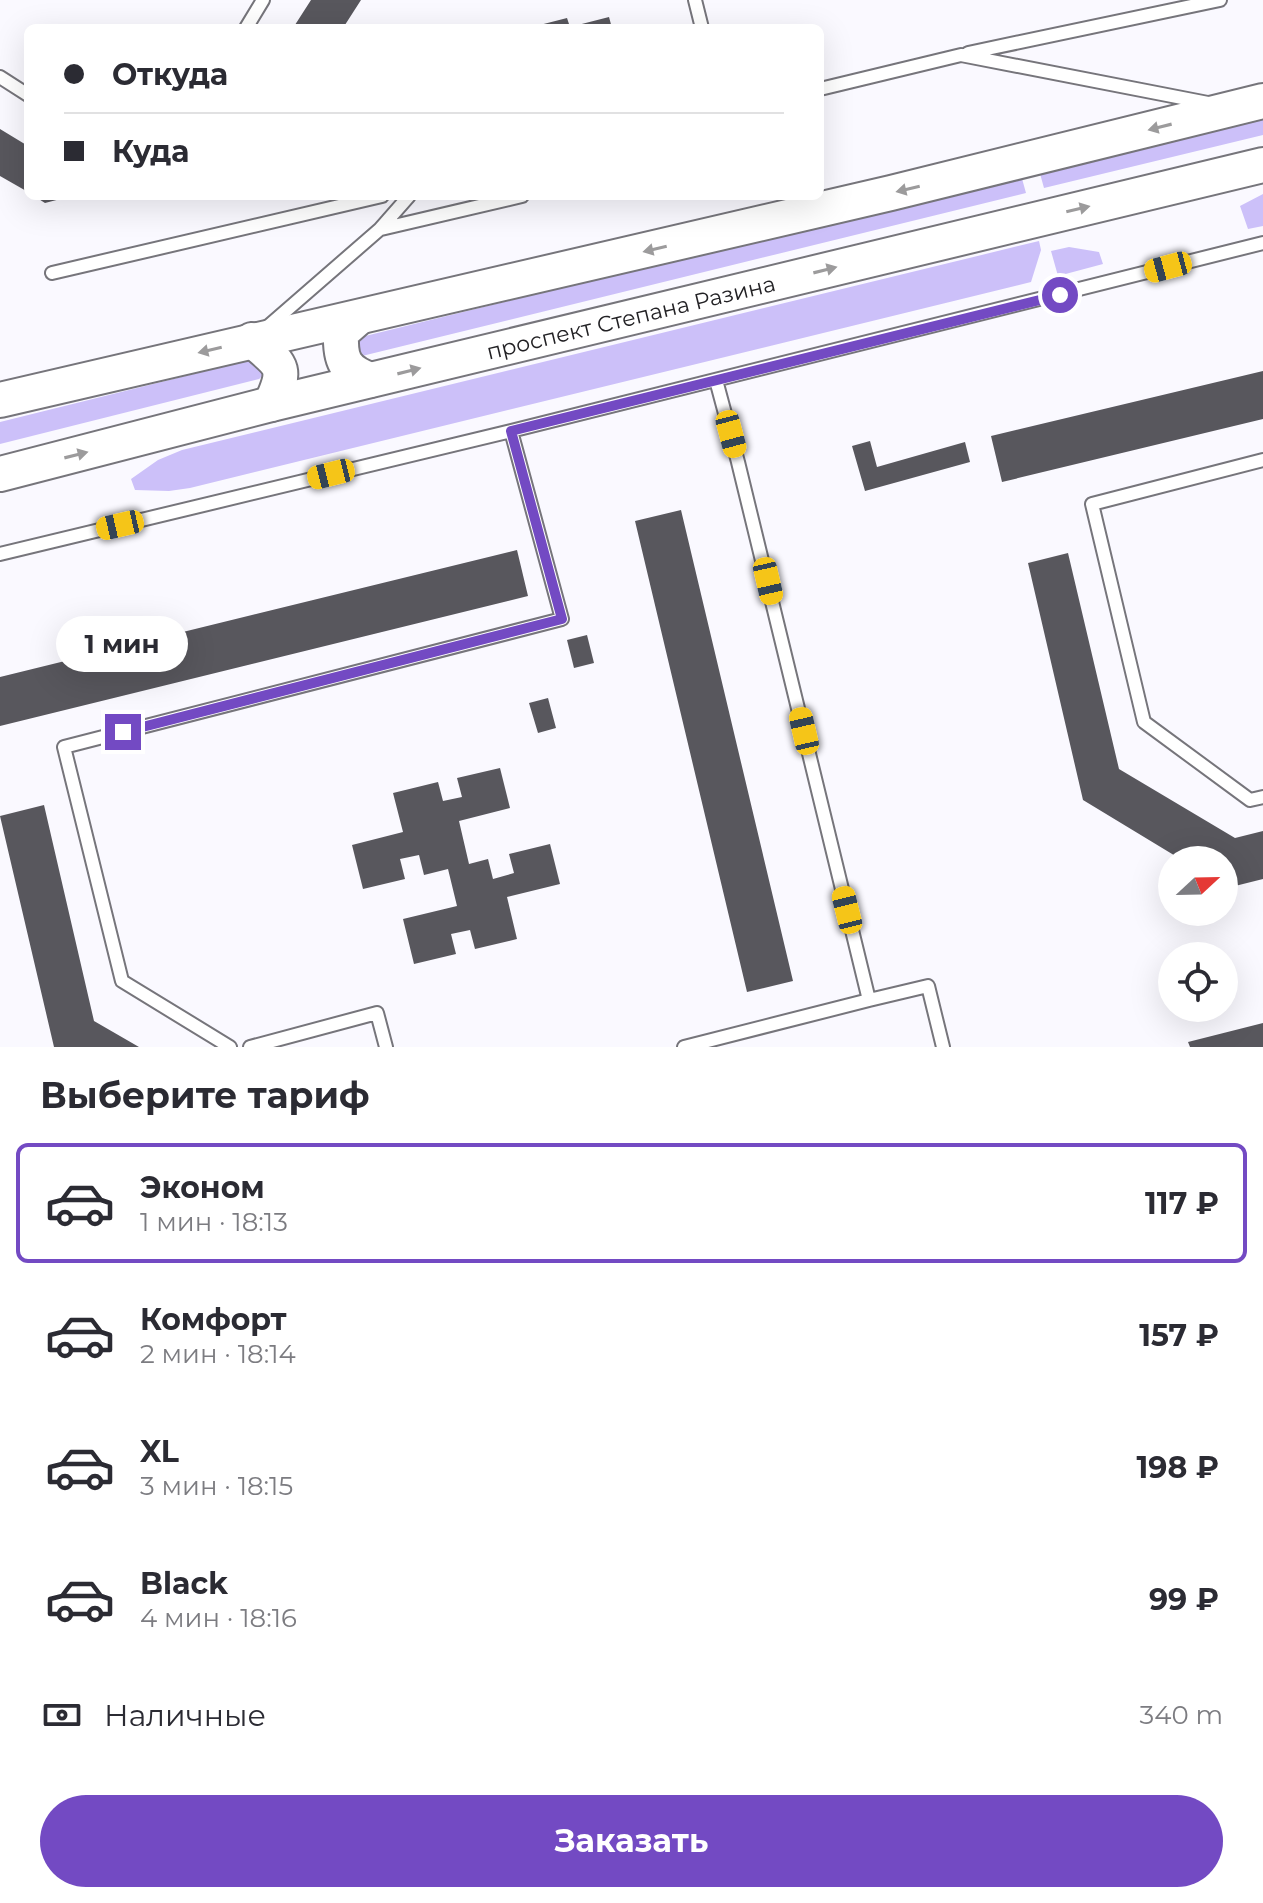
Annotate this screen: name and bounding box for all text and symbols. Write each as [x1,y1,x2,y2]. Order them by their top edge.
text: Откуда [112,56,228,93]
one-way arrow [1148,122,1173,134]
text: Куда [112,133,189,170]
one-way arrow [895,183,920,196]
one-way arrow [1065,203,1090,215]
one-way arrow [642,243,667,256]
car [1142,249,1194,285]
one-way arrow [813,264,838,276]
street label: проспект Степана Разина [484,269,778,365]
route start [1042,277,1078,313]
one-way arrow [197,344,222,356]
one-way arrow [397,364,422,377]
car [713,408,749,460]
one-way arrow [63,448,88,460]
car [305,457,357,491]
car [94,508,146,542]
car [751,555,785,607]
callout: 1 мин [57,616,189,672]
text: 1 мин [84,628,160,660]
car [787,705,821,757]
route end [105,714,141,750]
north arrow [1158,846,1238,926]
map controls [1158,846,1238,1022]
car [830,884,864,936]
button: locate [1158,942,1238,1022]
text: Выберите тариф [40,1073,370,1117]
icon: car [44,1167,116,1239]
text: Эконом [140,1169,265,1206]
text: 117 ₽ [1145,1185,1219,1222]
text: 1 мин · 18:13 [140,1206,288,1238]
icon: car [44,1299,116,1371]
text: Комфорт [140,1301,287,1338]
text: 157 ₽ [1139,1317,1219,1354]
text: 2 мин · 18:14 [140,1338,296,1370]
icon: car [44,1431,116,1503]
text: XL [140,1433,179,1470]
text: 198 ₽ [1137,1449,1219,1486]
text: 3 мин · 18:15 [140,1470,293,1502]
icon: car [44,1563,116,1635]
text: Black [140,1565,228,1602]
text: 99 ₽ [1149,1581,1219,1618]
text: 4 мин · 18:16 [140,1602,297,1634]
icon: cash [40,1693,84,1737]
text: Наличные [104,1697,266,1734]
text: 340 m [1140,1699,1223,1731]
button: Заказать [40,1795,1223,1887]

